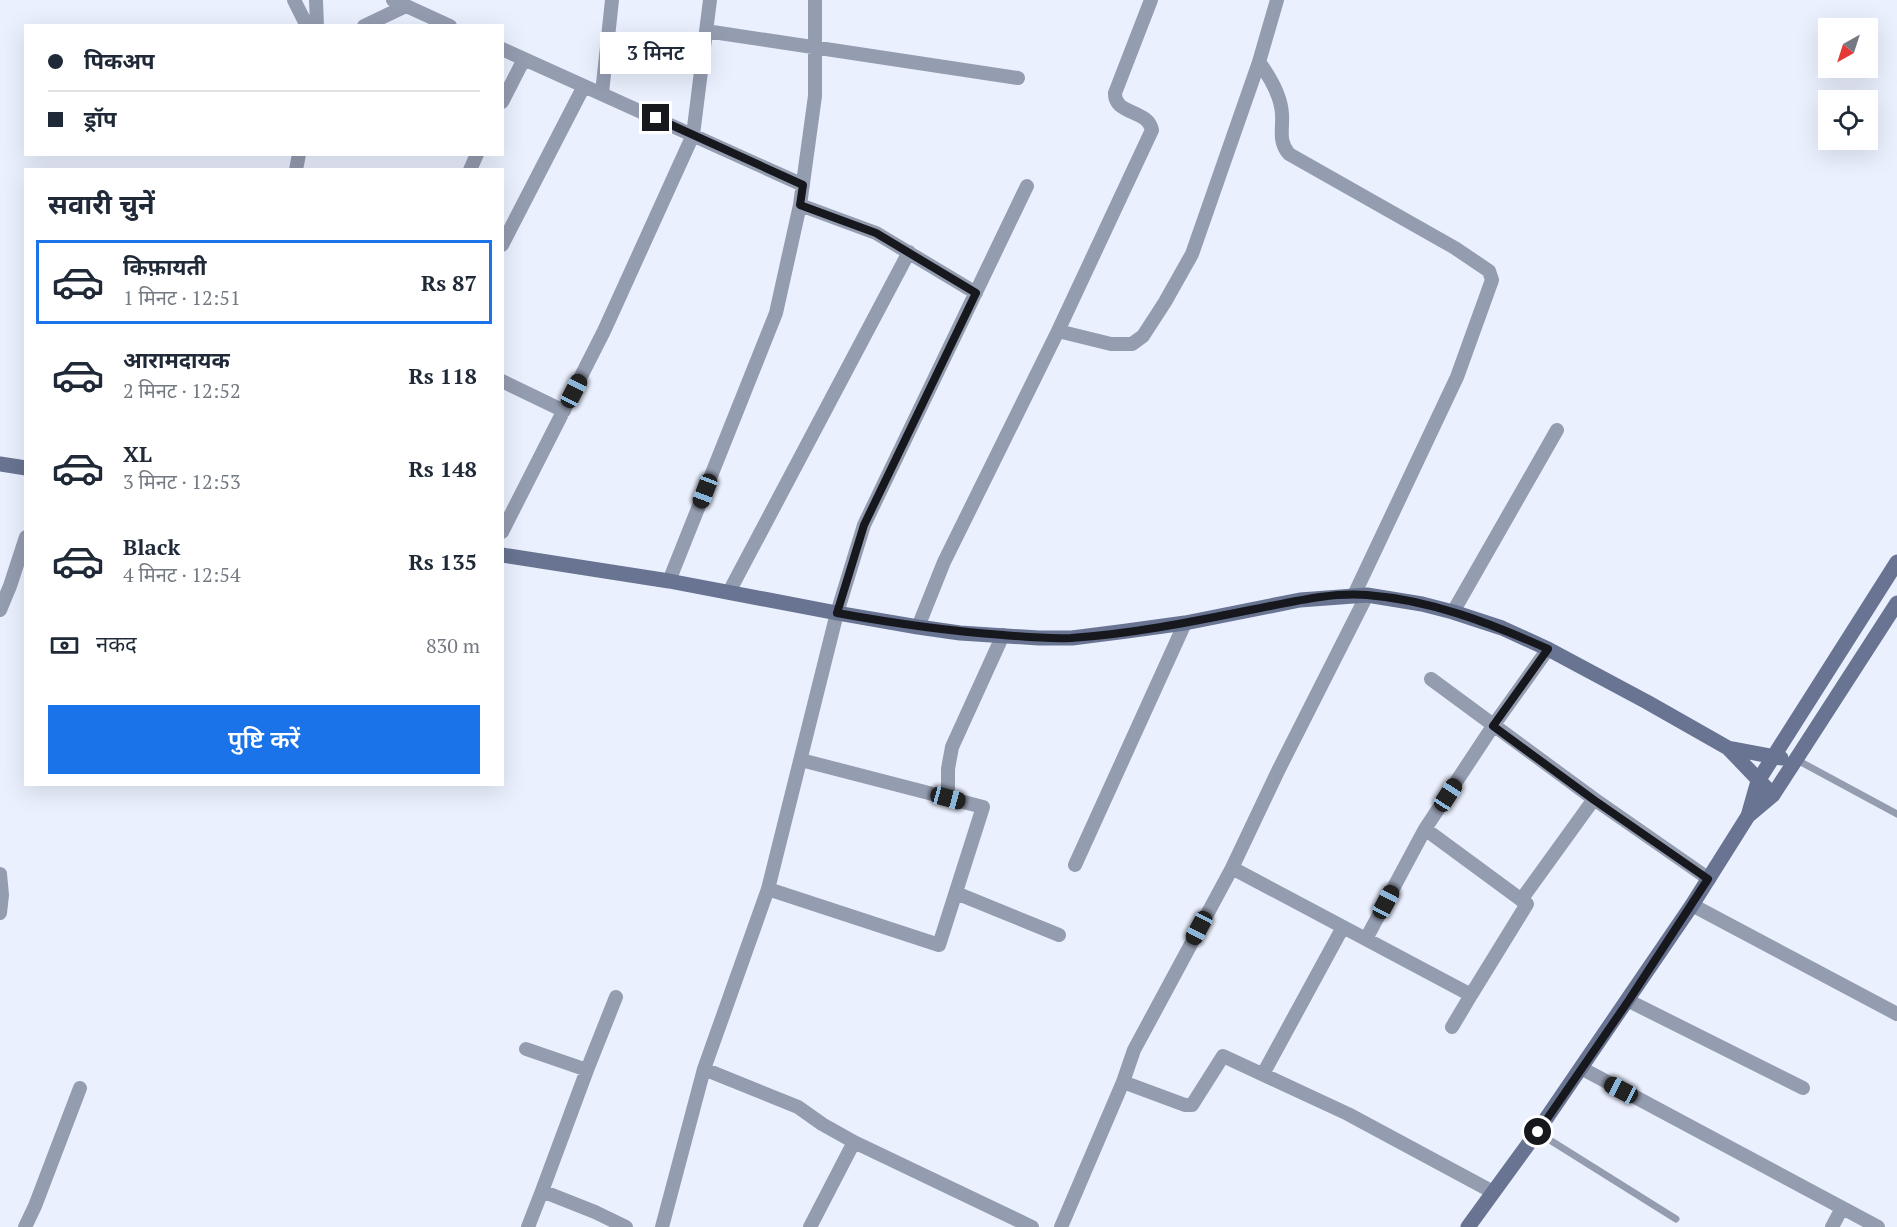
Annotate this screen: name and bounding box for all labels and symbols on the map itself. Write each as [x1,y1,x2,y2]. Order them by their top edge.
north arrow [1818,18,1878,78]
callout: 3 मिनट [600,31,712,73]
route end [642,104,669,131]
car [558,371,590,411]
car [690,471,720,511]
car [1431,775,1465,815]
car [928,785,968,811]
car [1370,882,1402,922]
car [1183,908,1215,948]
car [1601,1074,1641,1106]
route start [1524,1118,1551,1145]

